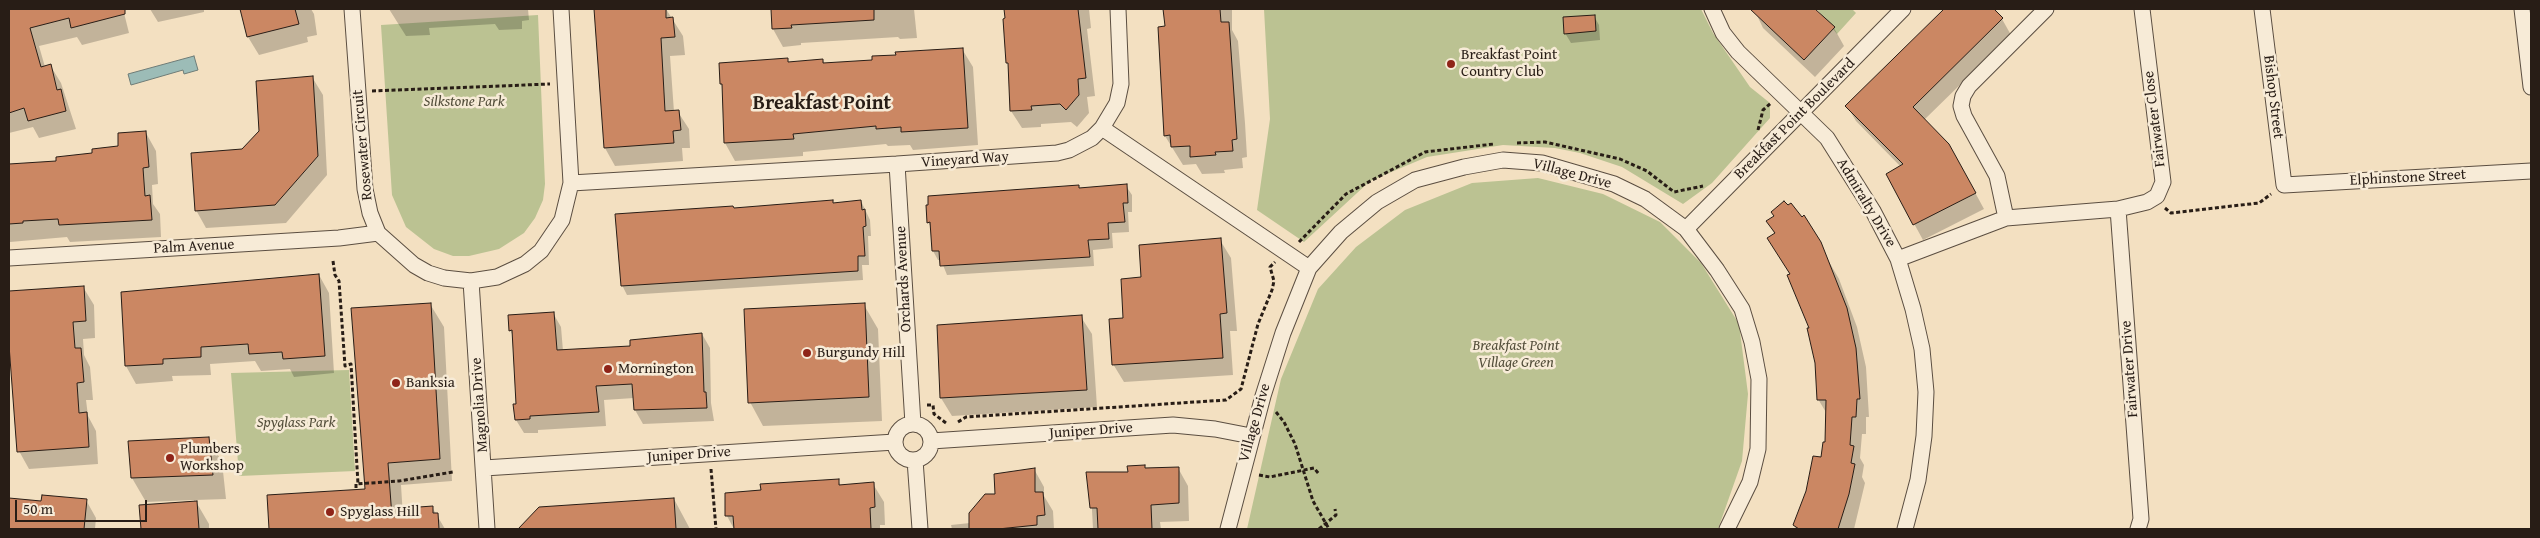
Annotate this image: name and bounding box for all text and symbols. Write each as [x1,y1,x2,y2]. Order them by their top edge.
place label: Breakfast Point Country Club [1461,46,1557,81]
street label: Bishop Street [2259,54,2287,140]
street label: Breakfast Point Boulevard [1731,55,1859,183]
marker: Breakfast Point Country Club [1445,58,1457,70]
street label: Fairwater Close [2140,70,2170,168]
street label: Rosewater Circuit [349,89,377,201]
district label: Breakfast Point [753,92,891,116]
park label: Silkstone Park [424,93,504,111]
street label: Vineyard Way [921,148,1009,172]
street label: Village Drive [1531,155,1613,193]
street label: Admiralty Drive [1832,155,1900,251]
street label: Elphinstone Street [2349,166,2467,190]
street label: Orchards Avenue [892,225,916,333]
street label: Palm Avenue [153,236,235,258]
street label: Fairwater Drive [2118,320,2142,418]
park label: Breakfast Point Village Green [1473,337,1559,372]
place label: Burgundy Hill [817,344,905,362]
marker: Burgundy Hill [801,347,813,359]
street label: Magnolia Drive [468,357,492,453]
place label: Mornington [618,360,694,378]
marker: Mornington [602,363,614,375]
place label: Banksia [406,374,455,392]
marker: Banksia [390,377,402,389]
street label: Village Drive [1235,382,1275,464]
park label: Spyglass Park [257,414,335,432]
street label: Juniper Drive [1049,419,1133,443]
place label: Plumbers Workshop [180,440,244,475]
street label: Juniper Drive [647,443,731,467]
marker: Plumbers Workshop [164,452,176,464]
scale bar [18,490,150,522]
text: 50 m [23,498,53,519]
place label: Spyglass Hill [340,503,419,521]
marker: Spyglass Hill [324,506,336,518]

